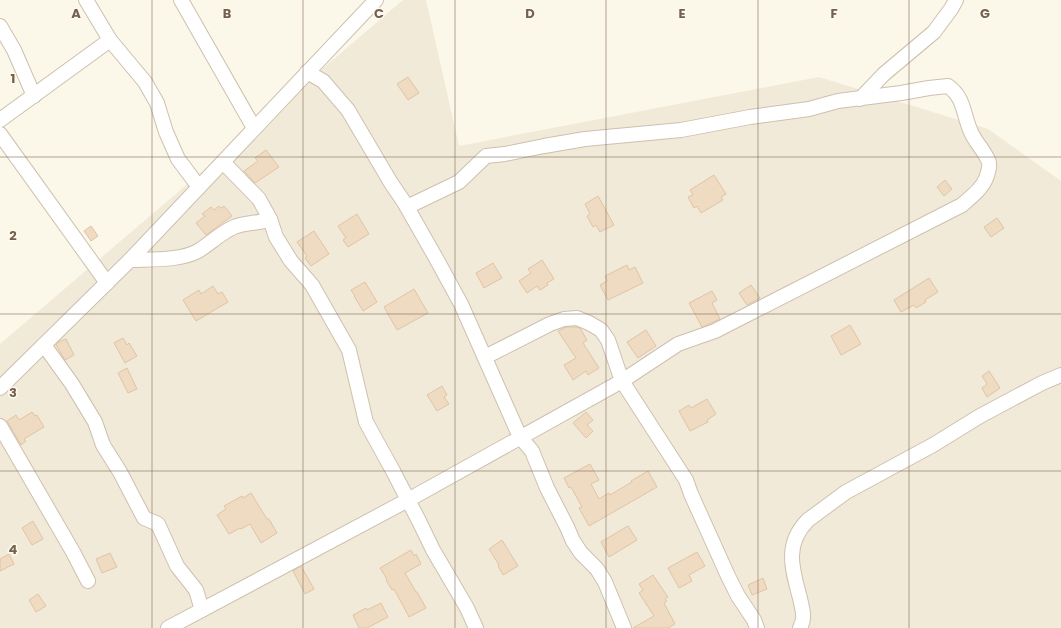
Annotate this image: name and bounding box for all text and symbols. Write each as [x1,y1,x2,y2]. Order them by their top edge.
text: A [71,4,81,23]
text: B [223,4,232,23]
text: C [374,4,384,23]
text: D [525,4,535,23]
text: E [678,4,686,23]
text: F [830,4,838,23]
text: G [980,4,990,23]
text: 1 [11,69,15,88]
text: 2 [9,226,17,245]
text: 3 [9,383,17,402]
text: 4 [9,540,18,559]

